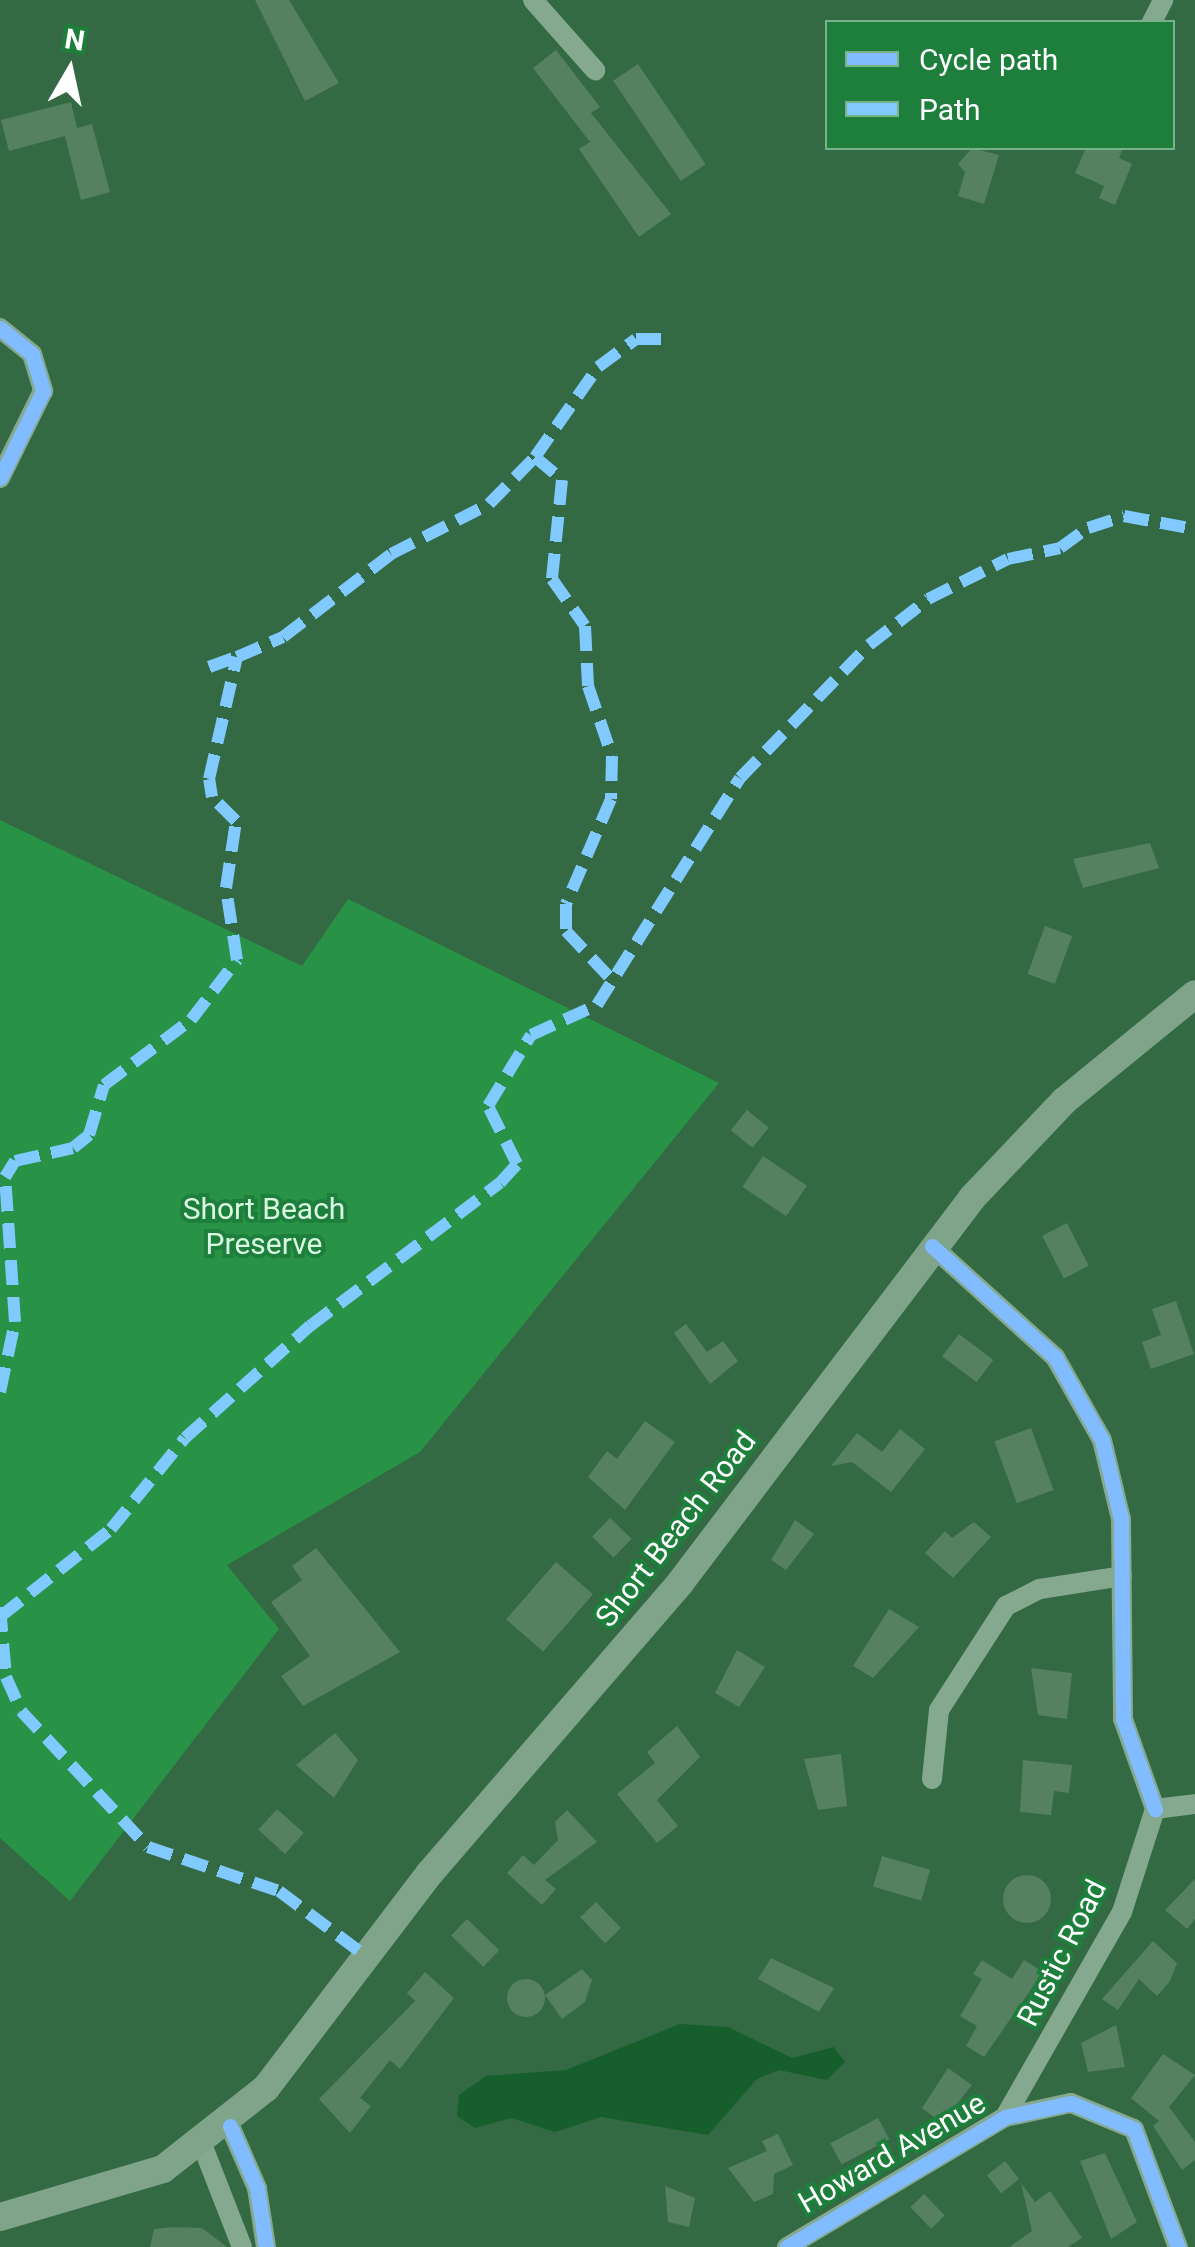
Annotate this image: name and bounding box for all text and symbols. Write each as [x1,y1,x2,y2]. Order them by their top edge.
north arrow [20,20,120,120]
legend [825,20,1175,150]
text: N [62,22,87,58]
text: Cycle path [919,42,1058,77]
text: Path [919,92,980,127]
park label: Short Beach Preserve [183,1191,345,1262]
street label: Short Beach Road [588,1424,764,1634]
street label: Rustic Road [1010,1874,1114,2032]
street label: Howard Avenue [792,2085,992,2221]

